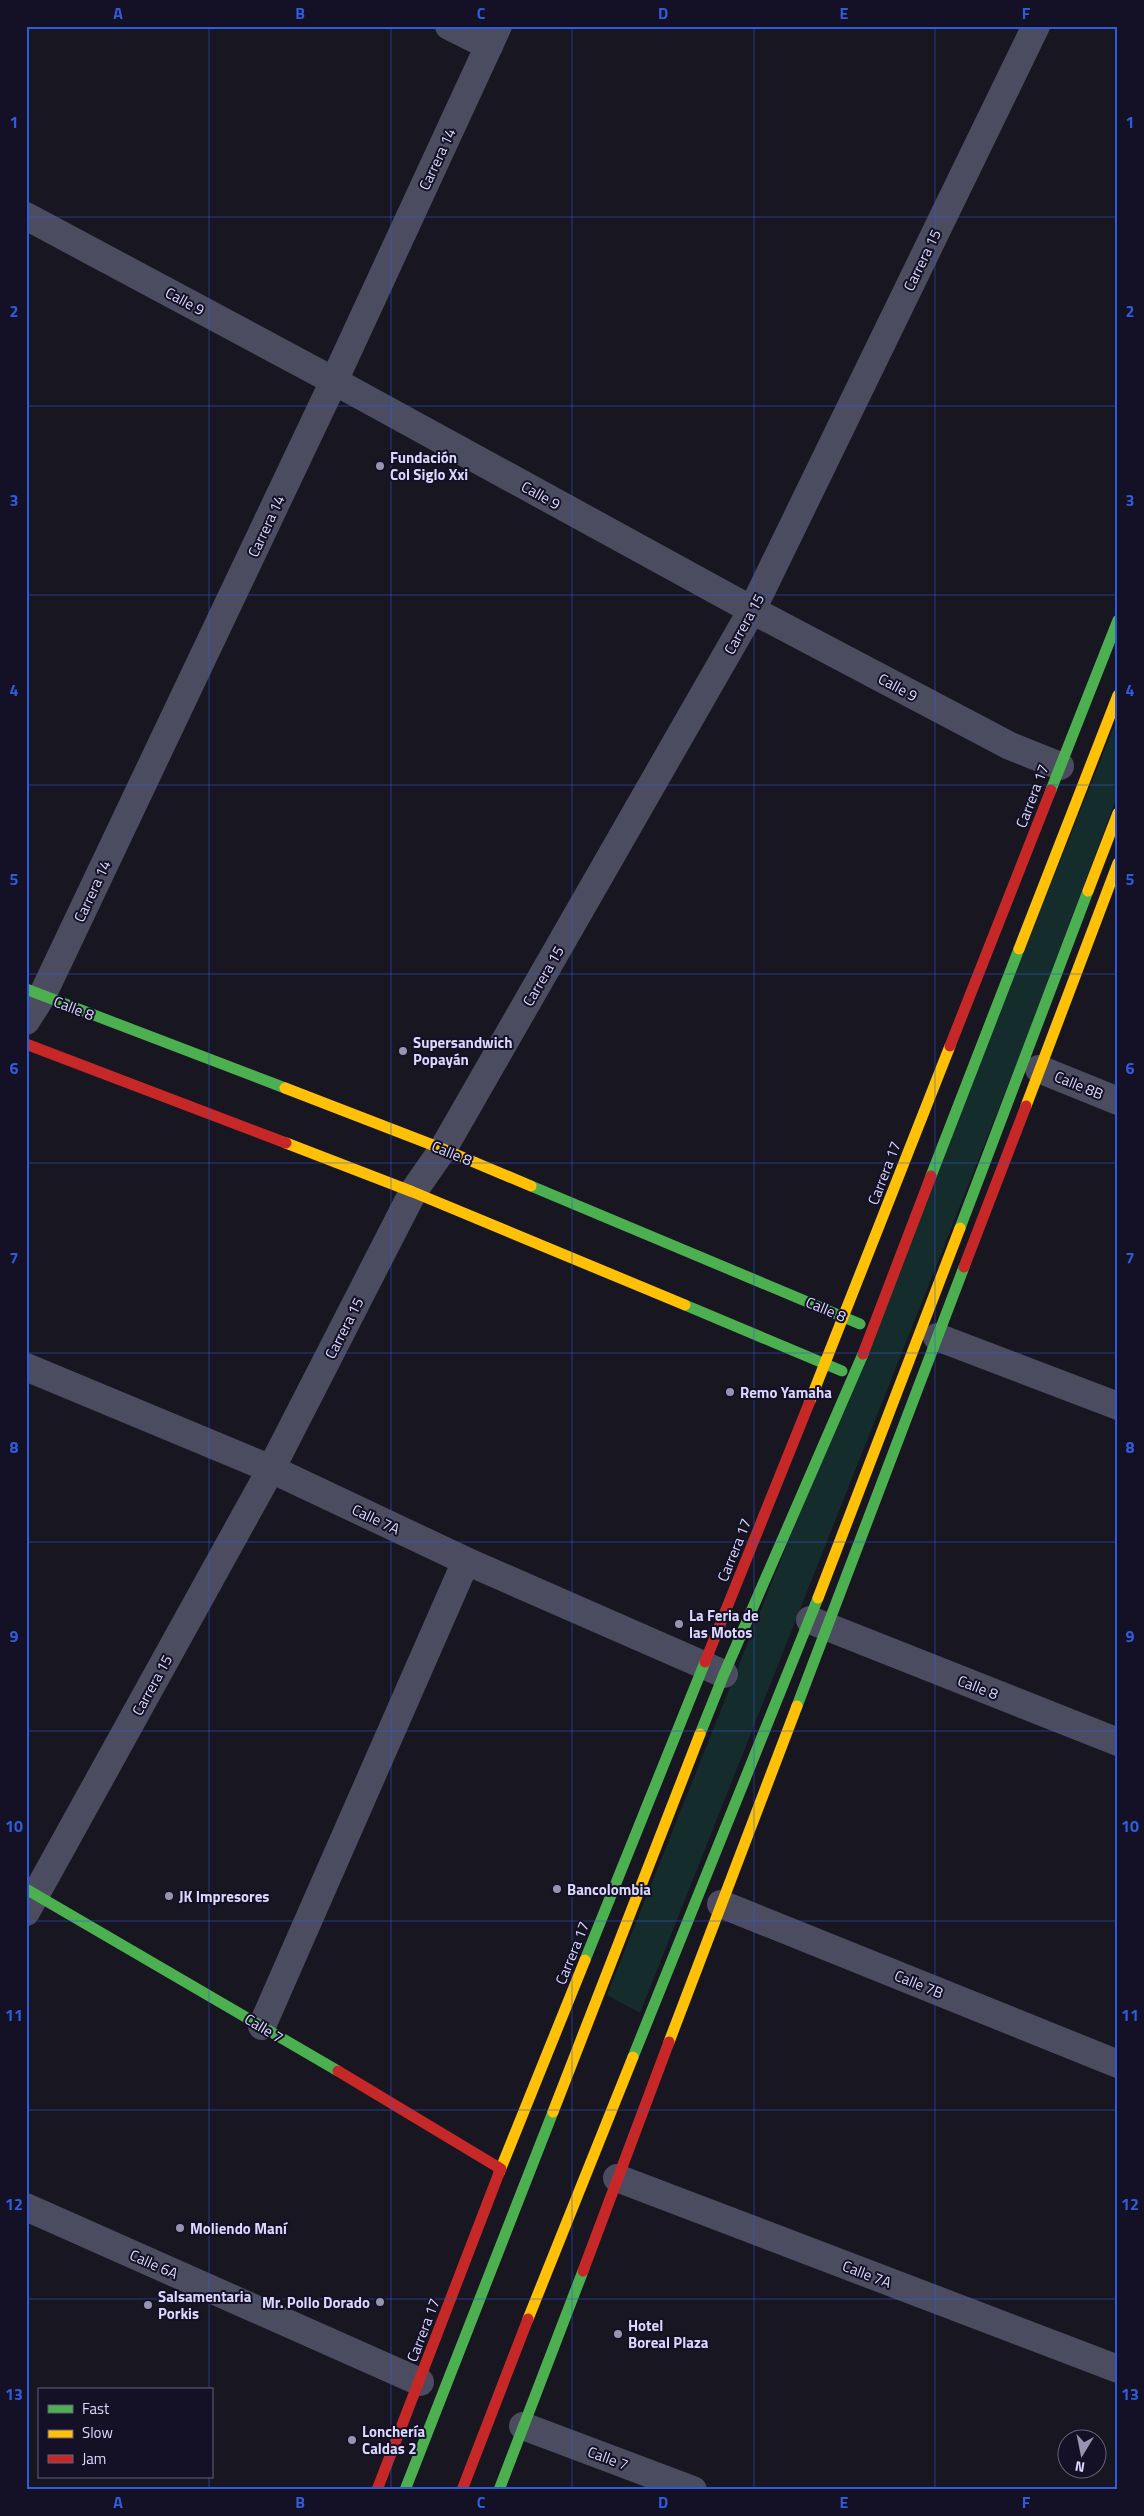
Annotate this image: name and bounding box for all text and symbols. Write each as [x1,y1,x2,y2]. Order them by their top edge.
text: A [113,1,123,25]
text: B [295,1,305,25]
text: C [477,1,486,25]
text: D [658,1,668,25]
text: E [840,1,849,25]
text: F [1022,1,1031,25]
text: 1 [10,110,18,134]
text: 1 [1126,110,1134,134]
street label: Carrera 14 [413,124,461,194]
street label: Carrera 15 [897,225,947,295]
street label: Calle 9 [161,281,209,321]
text: 2 [10,299,18,323]
text: 2 [1126,299,1134,323]
place label: Fundación Col Siglo Xxi [390,446,468,486]
marker: Fundación Col Siglo Xxi [374,460,386,472]
street label: Calle 9 [517,475,565,515]
text: 3 [10,488,18,512]
text: 3 [1126,488,1134,512]
street label: Carrera 14 [242,491,290,561]
street label: Carrera 15 [718,589,770,659]
street label: Calle 9 [874,667,922,707]
text: 4 [10,678,19,702]
text: 4 [1126,678,1135,702]
street label: Carrera 17 [1009,761,1055,831]
street label: Carrera 14 [68,856,116,926]
text: 5 [10,867,19,891]
text: 5 [1126,867,1135,891]
street label: Carrera 15 [516,942,570,1010]
street label: Calle 8 [50,990,98,1026]
place label: Supersandwich Popayán [413,1031,513,1071]
marker: Supersandwich Popayán [397,1045,409,1057]
text: 6 [10,1056,19,1080]
text: 6 [1126,1056,1135,1080]
street label: Calle 8B [1051,1065,1107,1105]
street label: Calle 8 [428,1134,476,1172]
street label: Carrera 17 [861,1138,907,1208]
text: 7 [10,1246,18,1270]
text: 7 [1126,1246,1134,1270]
street label: Calle 8 [802,1290,850,1328]
street label: Carrera 15 [319,1293,369,1363]
place label: Remo Yamaha [740,1381,832,1404]
marker: Remo Yamaha [724,1386,736,1398]
text: 8 [10,1435,19,1459]
text: 8 [1126,1435,1135,1459]
street label: Calle 7A [348,1498,404,1540]
street label: Carrera 17 [711,1515,757,1585]
place label: La Feria de las Motos [689,1604,759,1644]
marker: La Feria de las Motos [673,1618,685,1630]
text: 9 [10,1624,19,1648]
text: 9 [1126,1624,1135,1648]
street label: Carrera 15 [126,1650,178,1720]
street label: Calle 8 [954,1669,1002,1705]
text: 10 [5,1814,23,1838]
text: 10 [1121,1814,1139,1838]
place label: Bancolombia [567,1878,651,1901]
marker: Bancolombia [551,1883,563,1895]
place label: JK Impresores [179,1885,269,1908]
marker: JK Impresores [163,1890,175,1902]
street label: Carrera 17 [549,1918,595,1988]
street label: Calle 7B [891,1964,947,2004]
text: 11 [5,2003,23,2027]
text: 11 [1121,2003,1139,2027]
street label: Calle 7 [240,2007,288,2049]
text: 12 [5,2192,23,2216]
text: 12 [1121,2192,1139,2216]
place label: Moliendo Maní [190,2217,288,2240]
marker: Moliendo Maní [174,2222,186,2234]
street label: Calle 6A [126,2243,182,2285]
street label: Calle 7A [839,2254,895,2294]
place label: Salsamentaria Porkis [158,2285,252,2325]
place label: Mr. Pollo Dorado [262,2291,370,2314]
street label: Carrera 17 [400,2295,446,2365]
marker: Mr. Pollo Dorado [374,2296,386,2308]
marker: Salsamentaria Porkis [142,2299,154,2311]
place label: Hotel Boreal Plaza [628,2314,709,2354]
marker: Hotel Boreal Plaza [612,2328,624,2340]
text: 13 [5,2382,23,2406]
text: 13 [1121,2382,1139,2406]
legend [38,2388,212,2478]
text: Fast [82,2397,110,2420]
place label: Lonchería Caldas 2 [362,2420,425,2460]
text: Slow [82,2421,113,2444]
north arrow [1056,2428,1106,2478]
marker: Lonchería Caldas 2 [346,2434,358,2446]
street label: Calle 7 [584,2440,632,2476]
text: Jam [82,2447,106,2470]
text: N [1073,2456,1086,2478]
text: A [113,2490,123,2514]
text: B [295,2490,305,2514]
text: C [477,2490,486,2514]
text: D [658,2490,668,2514]
text: E [840,2490,849,2514]
text: F [1022,2490,1031,2514]

